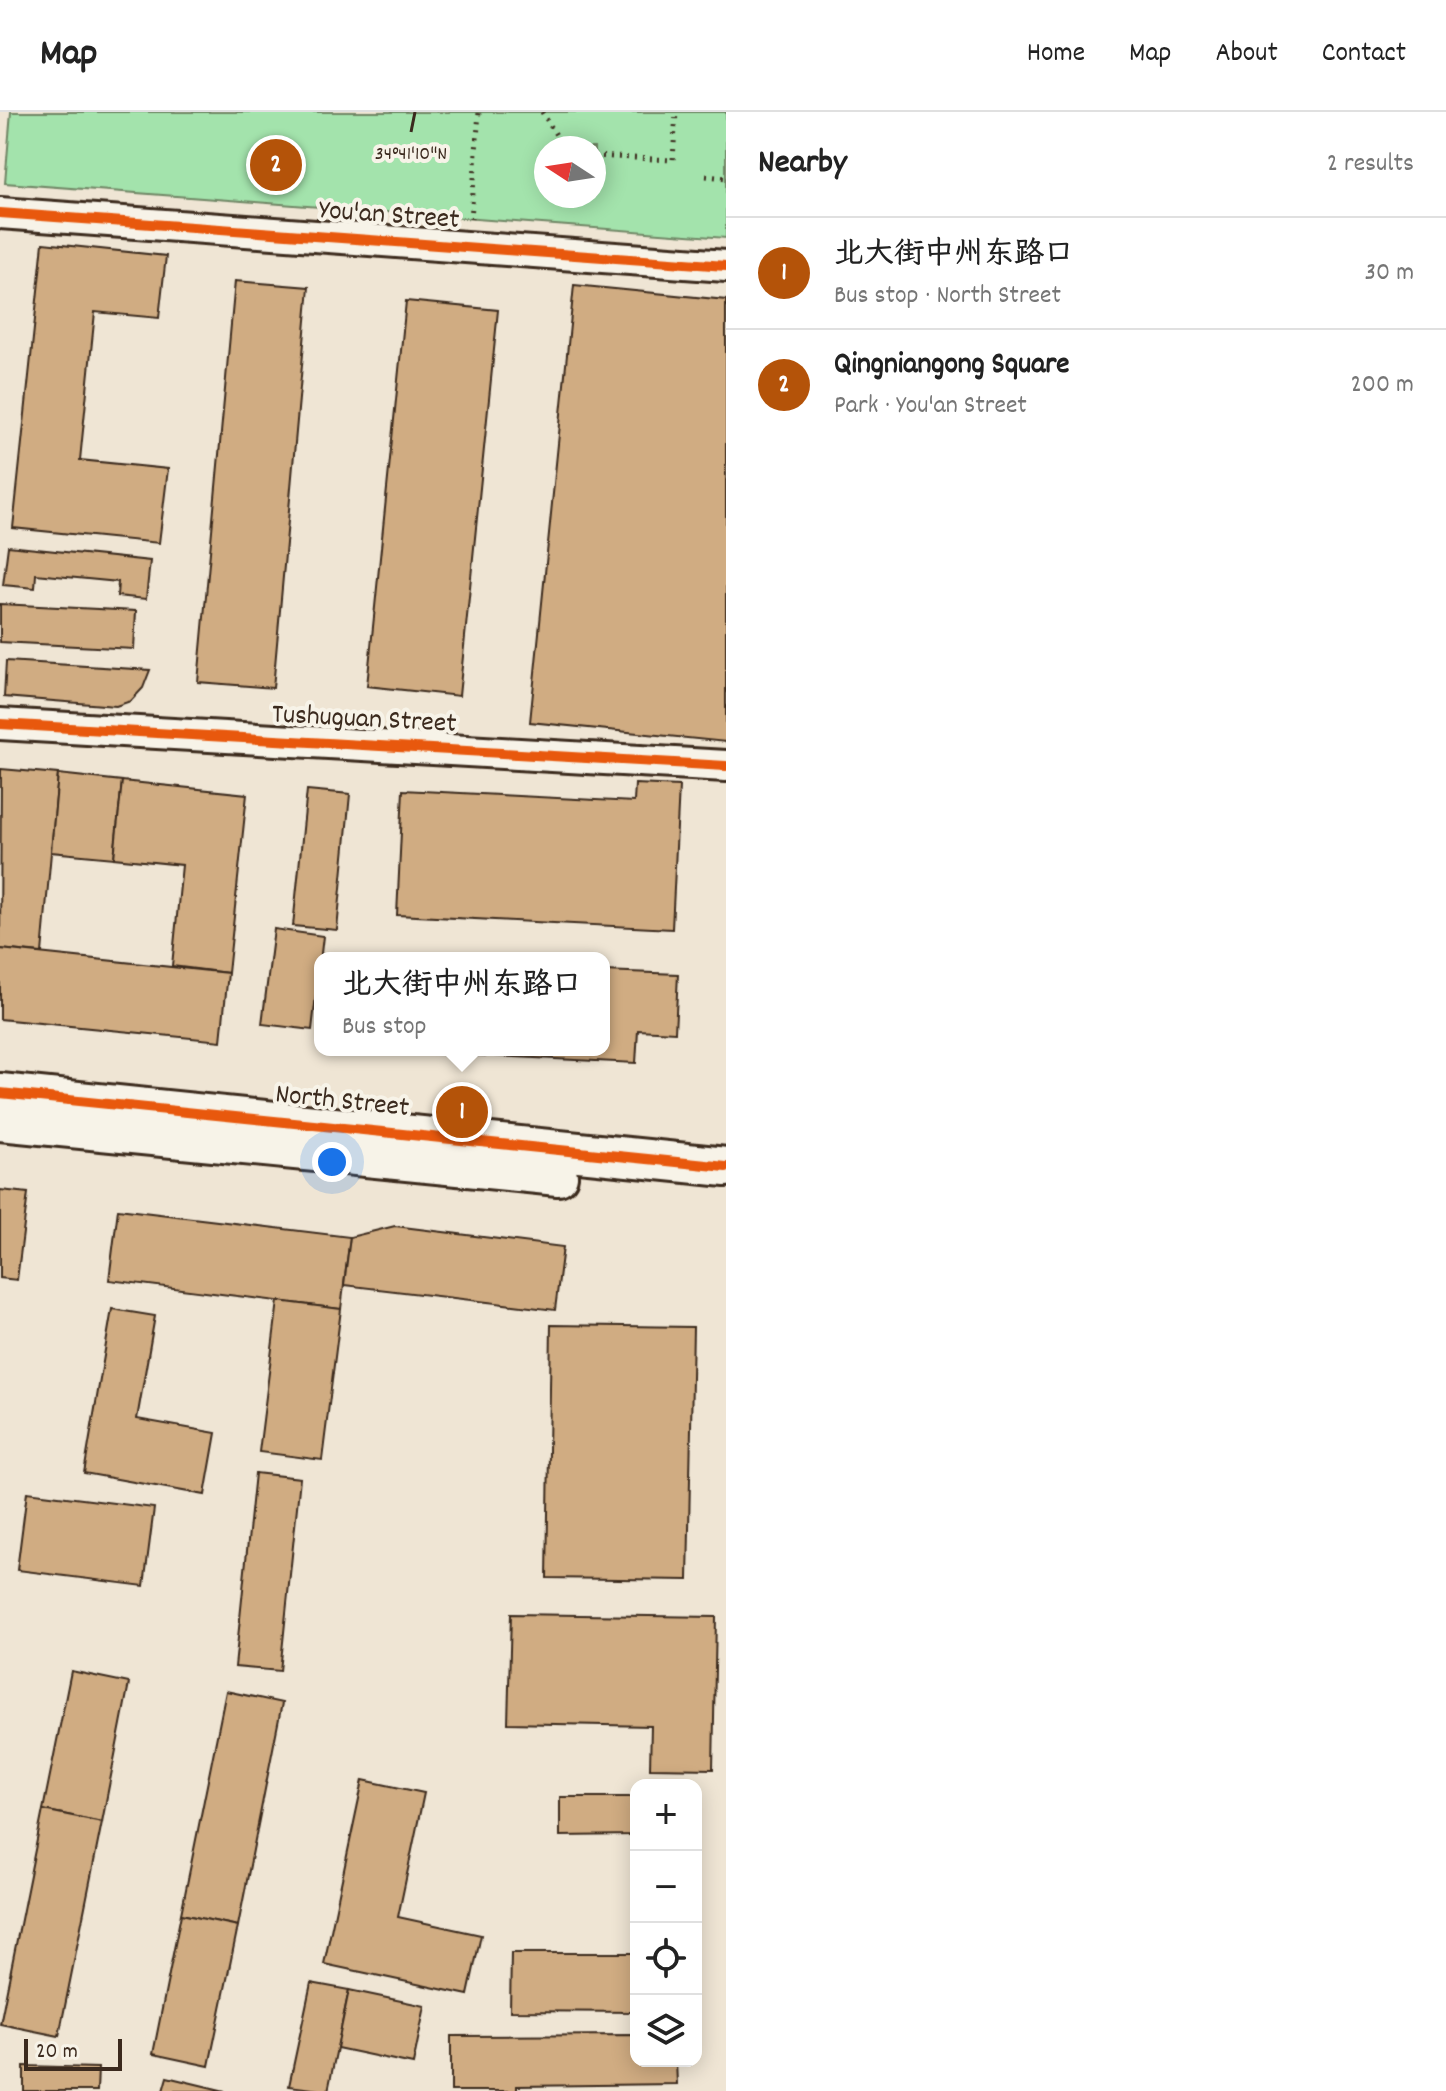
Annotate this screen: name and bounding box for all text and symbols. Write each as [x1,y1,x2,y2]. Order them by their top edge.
text: Map [40,28,98,83]
text: Home [1027,35,1085,75]
text: Map [1129,35,1171,75]
text: About [1215,35,1278,75]
text: Contact [1322,35,1406,75]
pin: 2 [250,135,302,195]
north arrow [534,136,606,208]
text: Nearby [758,140,847,189]
text: 34°41'10"N [375,141,447,169]
text: 2 results [1327,146,1414,183]
street label: You'an Street [317,192,461,242]
text: 北大街中州东路口 [834,235,1074,278]
text: 1 [781,255,787,292]
text: 30 m [1364,255,1414,292]
text: Bus stop · North Street [834,278,1061,315]
text: Qingniangong Square [834,345,1070,388]
text: 2 [778,367,790,404]
text: 200 m [1350,367,1414,404]
text: Park · You'an Street [834,388,1027,425]
street label: Tushuguan Street [271,696,457,746]
popup [314,952,610,1056]
text: 北大街中州东路口 [342,966,582,1009]
text: Bus stop [342,1009,427,1046]
street label: North Street [273,1076,411,1130]
pin: 1 [436,1082,488,1142]
your location [312,1142,352,1182]
map controls [630,1779,702,2067]
button: + [630,1779,702,1851]
button: − [630,1851,702,1923]
button: locate [630,1923,702,1995]
button: layers [630,1995,702,2067]
scale bar [24,2035,122,2071]
text: 20 m [36,2037,78,2068]

